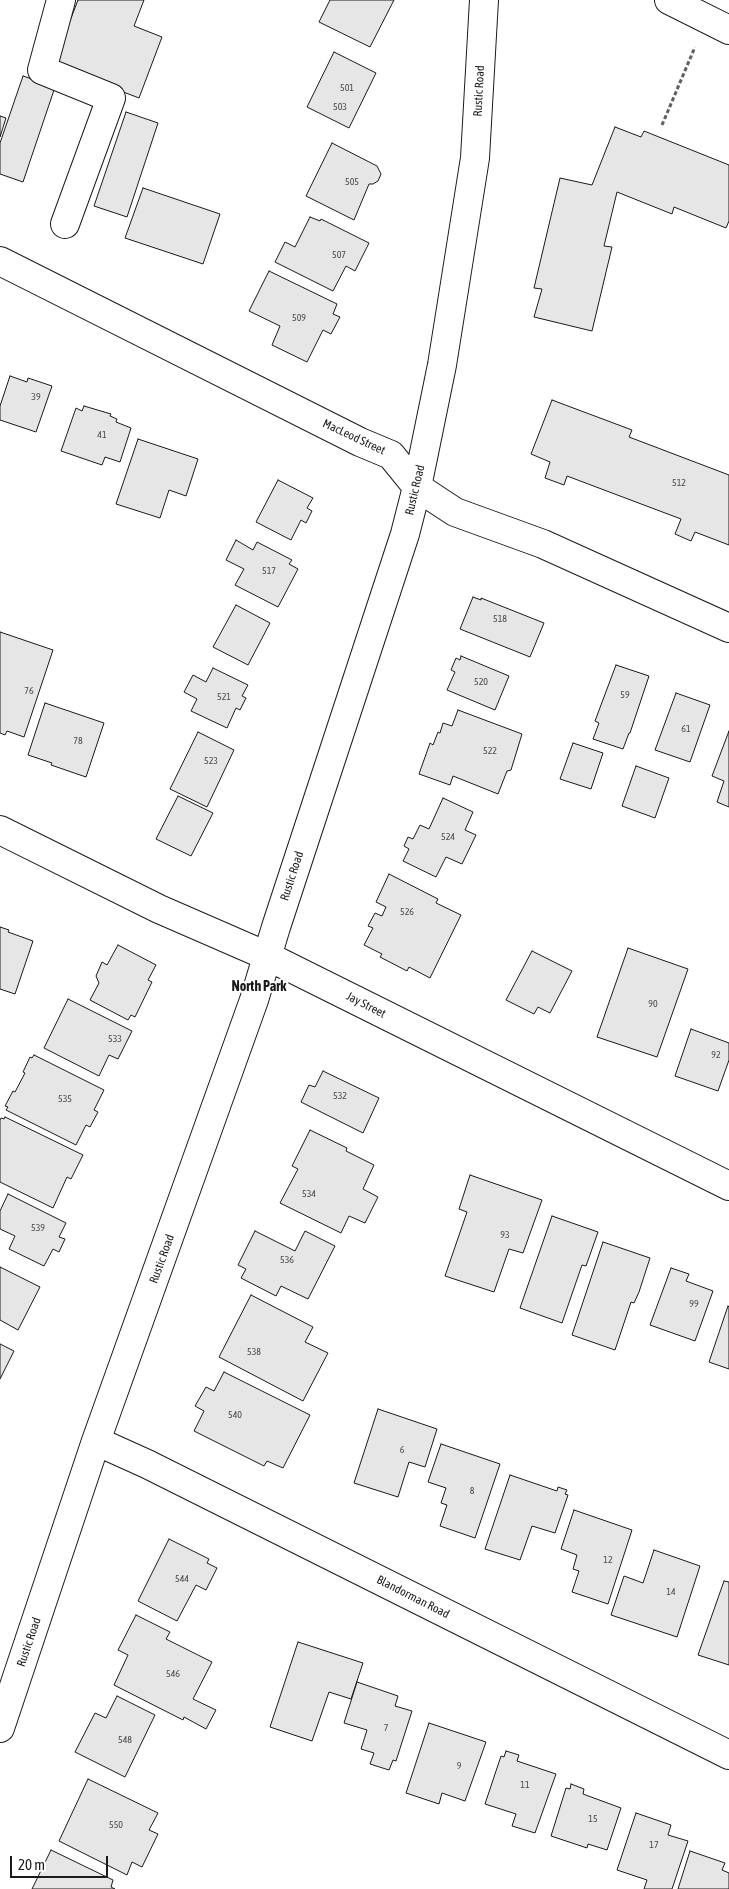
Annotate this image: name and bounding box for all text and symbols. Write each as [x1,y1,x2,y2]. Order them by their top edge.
street label: Rustic Road [470,65,488,117]
house number: 501 [340,82,354,94]
house number: 503 [333,101,347,113]
house number: 505 [345,176,359,188]
house number: 507 [332,249,346,261]
house number: 509 [292,312,306,324]
house number: 39 [31,391,41,403]
street label: MacLeod Street [320,416,388,458]
house number: 41 [97,429,107,441]
street label: Rustic Road [402,463,428,517]
house number: 512 [672,477,686,489]
house number: 517 [262,565,276,577]
house number: 518 [493,613,507,625]
house number: 520 [474,676,488,688]
house number: 76 [24,685,34,697]
house number: 59 [620,689,630,701]
house number: 521 [217,691,231,703]
house number: 61 [681,723,691,735]
house number: 78 [73,735,83,747]
house number: 522 [483,745,497,757]
house number: 523 [204,755,218,767]
house number: 524 [441,831,455,843]
street label: Rustic Road [277,849,307,903]
house number: 526 [400,906,414,918]
district label: North Park [232,979,286,995]
street label: Jay Street [344,989,388,1021]
house number: 90 [648,998,658,1010]
house number: 533 [108,1033,122,1045]
house number: 92 [711,1049,721,1061]
house number: 532 [333,1090,347,1102]
house number: 535 [58,1093,72,1105]
house number: 534 [302,1188,316,1200]
house number: 539 [31,1222,45,1234]
house number: 93 [500,1229,510,1241]
street label: Rustic Road [146,1232,178,1286]
house number: 536 [280,1254,294,1266]
house number: 99 [689,1298,699,1310]
house number: 538 [247,1346,261,1358]
house number: 540 [228,1409,242,1421]
house number: 6 [400,1444,404,1456]
house number: 8 [470,1485,474,1497]
house number: 12 [603,1554,613,1566]
street label: Blandorman Road [374,1572,452,1622]
house number: 544 [175,1573,189,1585]
house number: 14 [666,1586,676,1598]
street label: Rustic Road [14,1615,44,1669]
house number: 546 [166,1668,180,1680]
house number: 7 [384,1722,388,1734]
house number: 548 [118,1734,132,1746]
house number: 9 [457,1760,461,1772]
house number: 11 [520,1779,530,1791]
house number: 15 [588,1813,598,1825]
house number: 550 [109,1819,123,1831]
house number: 17 [649,1839,659,1851]
scale bar [12,1846,110,1878]
text: 20 m [18,1856,45,1873]

